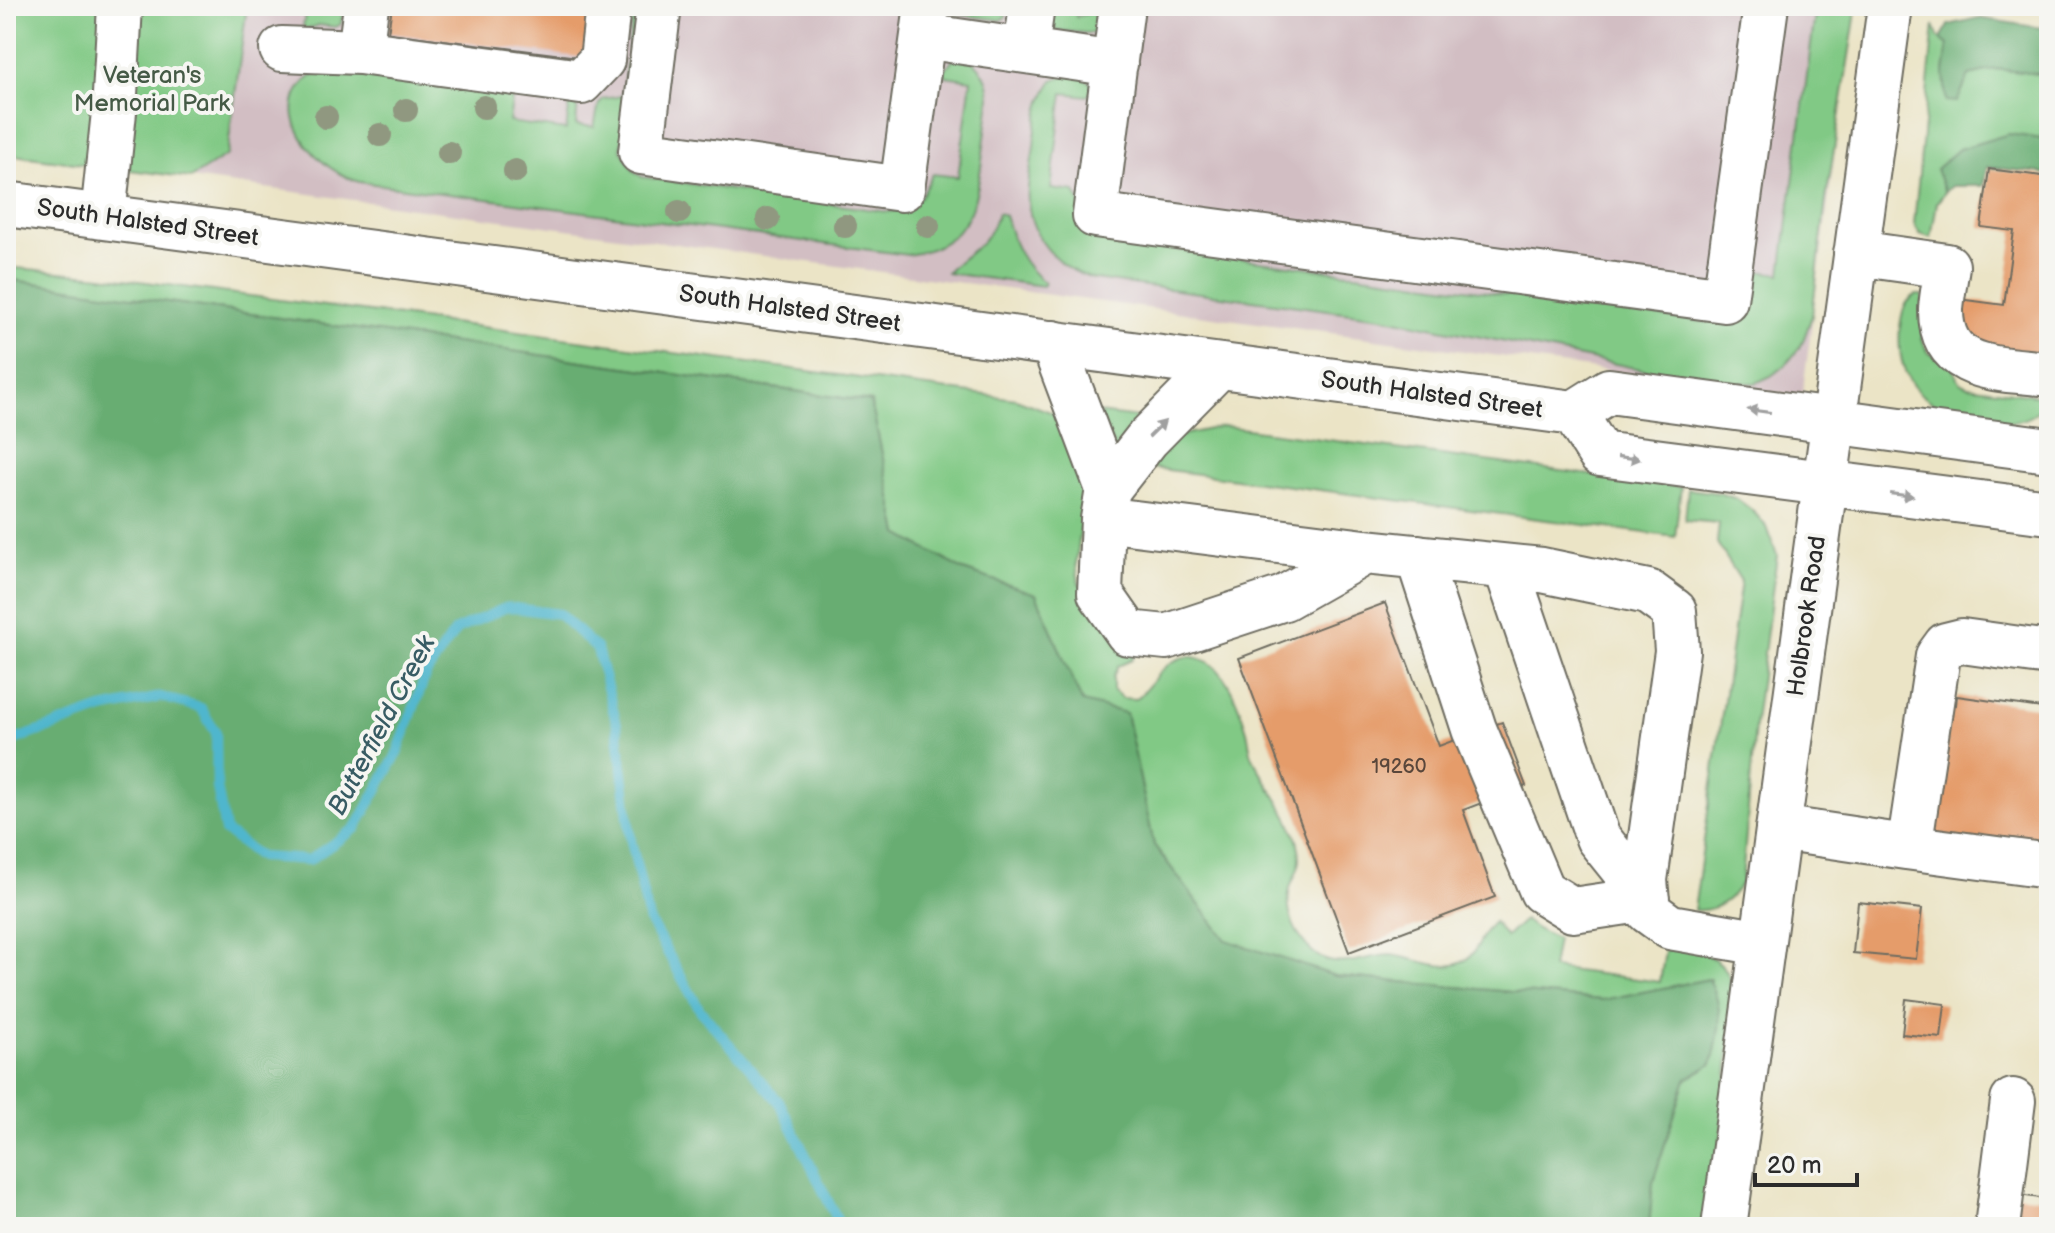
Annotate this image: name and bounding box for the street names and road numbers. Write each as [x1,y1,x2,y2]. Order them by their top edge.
street label: South Halsted Street [35,193,261,252]
street label: South Halsted Street [677,279,903,338]
street label: South Halsted Street [1319,365,1545,424]
street label: Holbrook Road [1781,534,1832,698]

